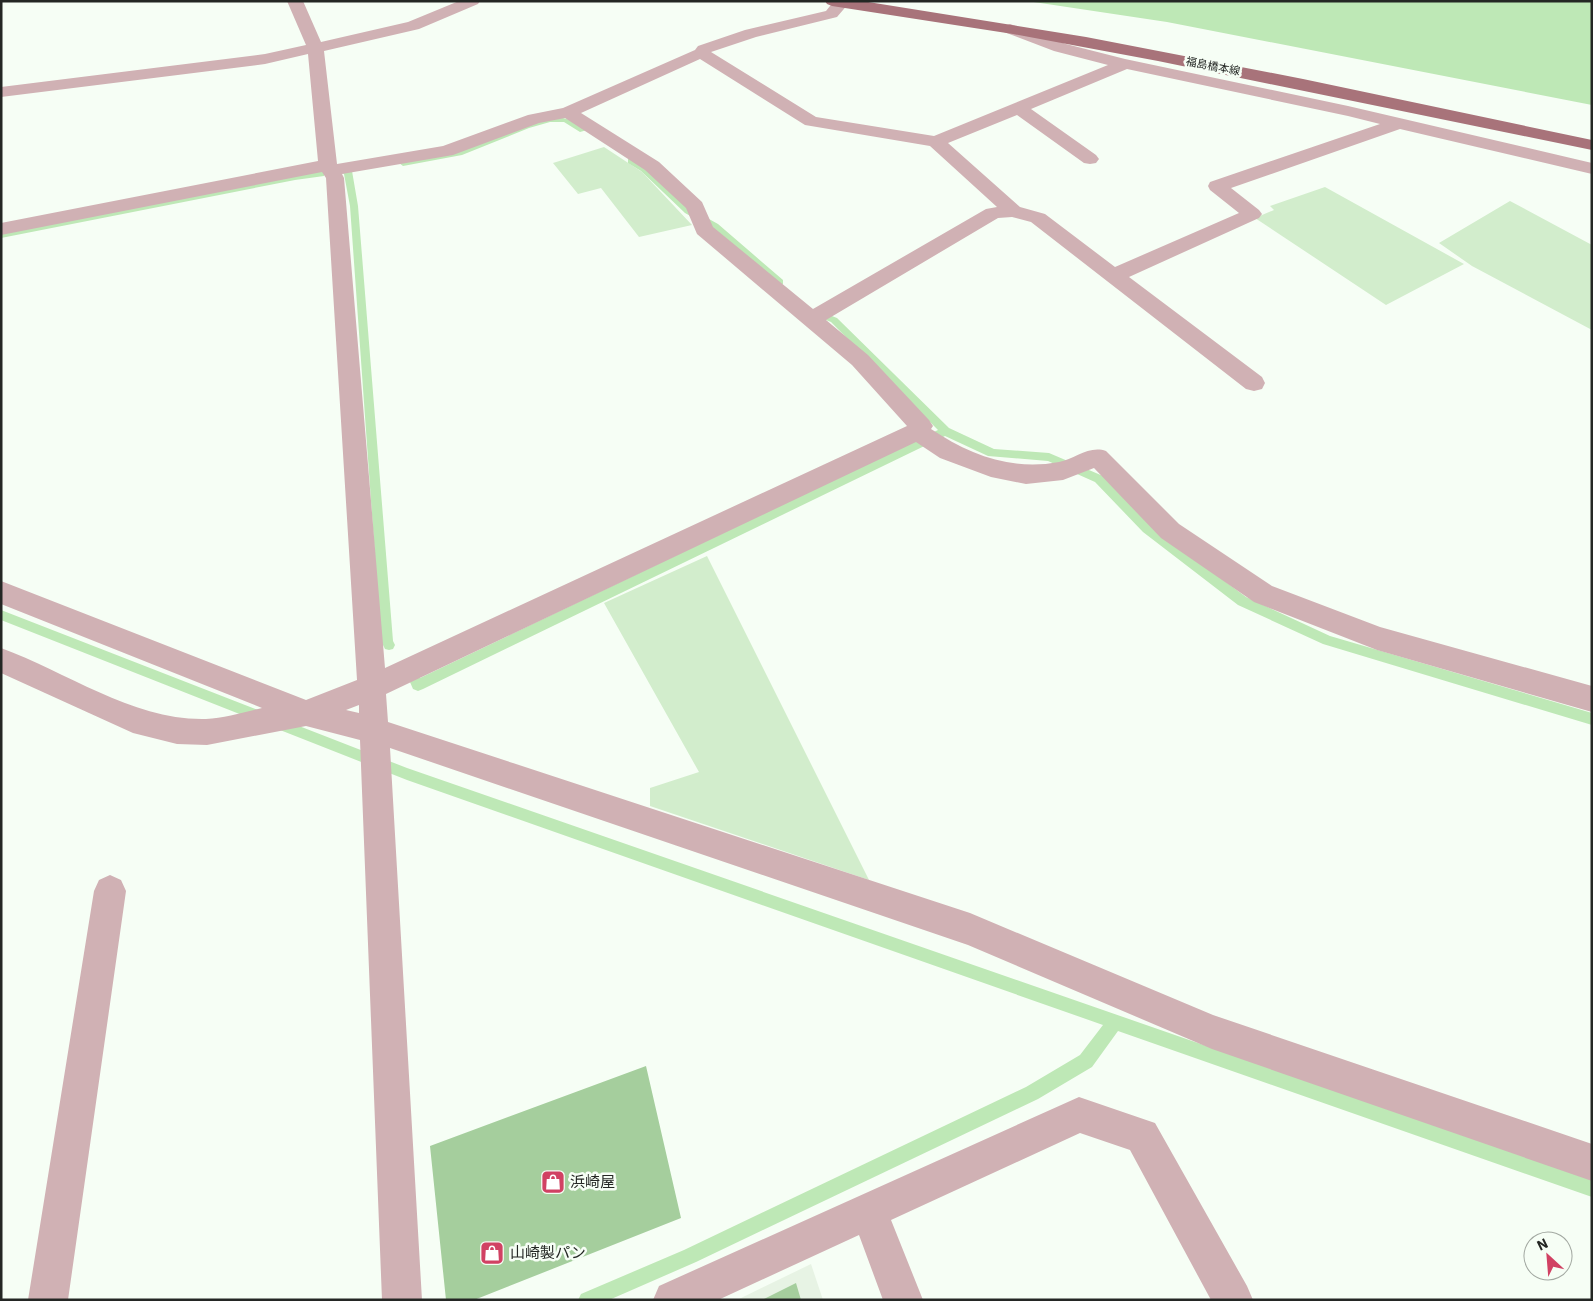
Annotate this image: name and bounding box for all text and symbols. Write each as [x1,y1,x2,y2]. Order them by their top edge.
street label: 福島橋本線 [1185,54,1241,78]
shop icon: 浜崎屋 [540,1169,566,1195]
place label: 浜崎屋 [570,1172,615,1191]
north arrow [1523,1231,1573,1281]
text: N [1534,1234,1551,1255]
shop icon: 山崎製パン [479,1240,505,1266]
place label: 山崎製パン [510,1243,586,1262]

